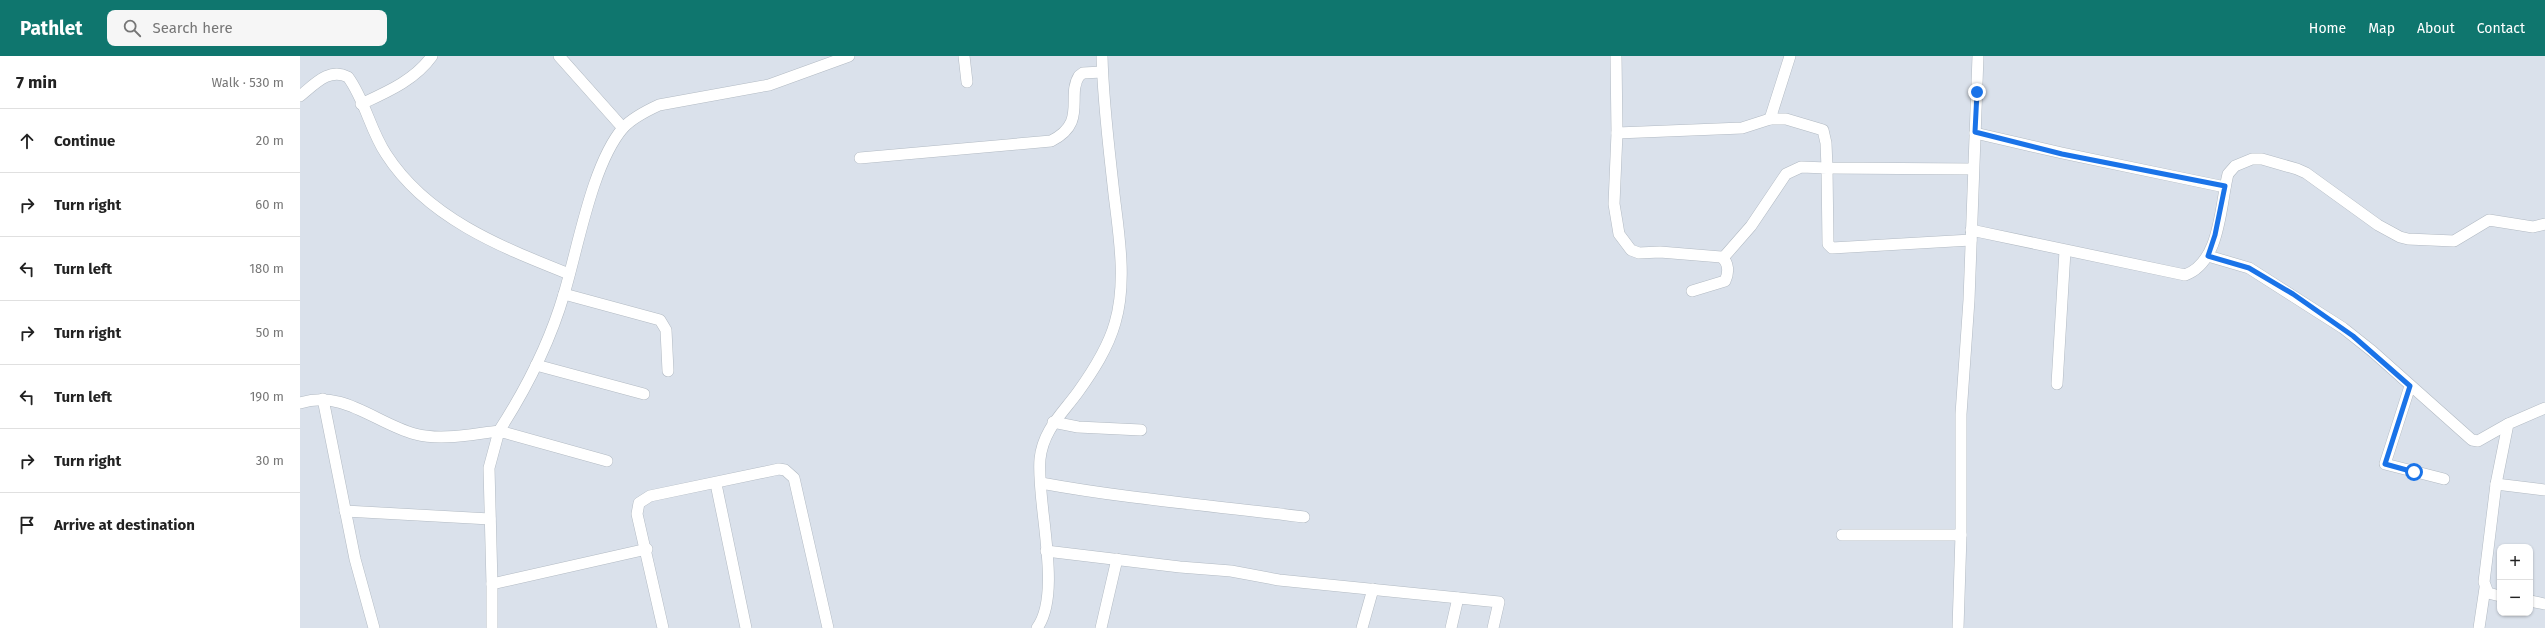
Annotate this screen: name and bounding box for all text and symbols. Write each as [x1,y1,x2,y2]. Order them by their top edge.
search box [107,10,387,46]
text: Pathlet [20,17,83,40]
icon: search [121,17,143,39]
text: Search here [153,19,233,37]
text: Home [2309,20,2346,37]
text: Map [2368,20,2395,37]
text: About [2417,20,2455,37]
text: Contact [2477,20,2525,37]
text: 7 min [16,72,57,93]
text: Walk · 530 m [211,75,284,90]
route end [1968,83,1986,101]
icon: ahead [16,130,38,152]
text: Continue [54,132,115,150]
text: 20 m [256,133,284,148]
icon: right [16,194,38,216]
text: Turn right [54,196,121,214]
text: 60 m [255,197,284,212]
icon: left [16,258,38,280]
text: Turn left [54,260,112,278]
text: 180 m [249,261,284,276]
icon: right [16,322,38,344]
text: Turn right [54,324,121,342]
text: 50 m [256,325,284,340]
icon: left [16,386,38,408]
text: Turn left [54,388,112,406]
text: 190 m [250,389,284,404]
icon: right [16,450,38,472]
text: Turn right [54,452,121,470]
text: 30 m [256,453,284,468]
route start [2405,463,2423,481]
icon: arrive [16,514,38,536]
text: Arrive at destination [54,516,195,534]
map controls [2497,544,2533,616]
button: + [2497,544,2533,580]
button: − [2497,580,2533,616]

